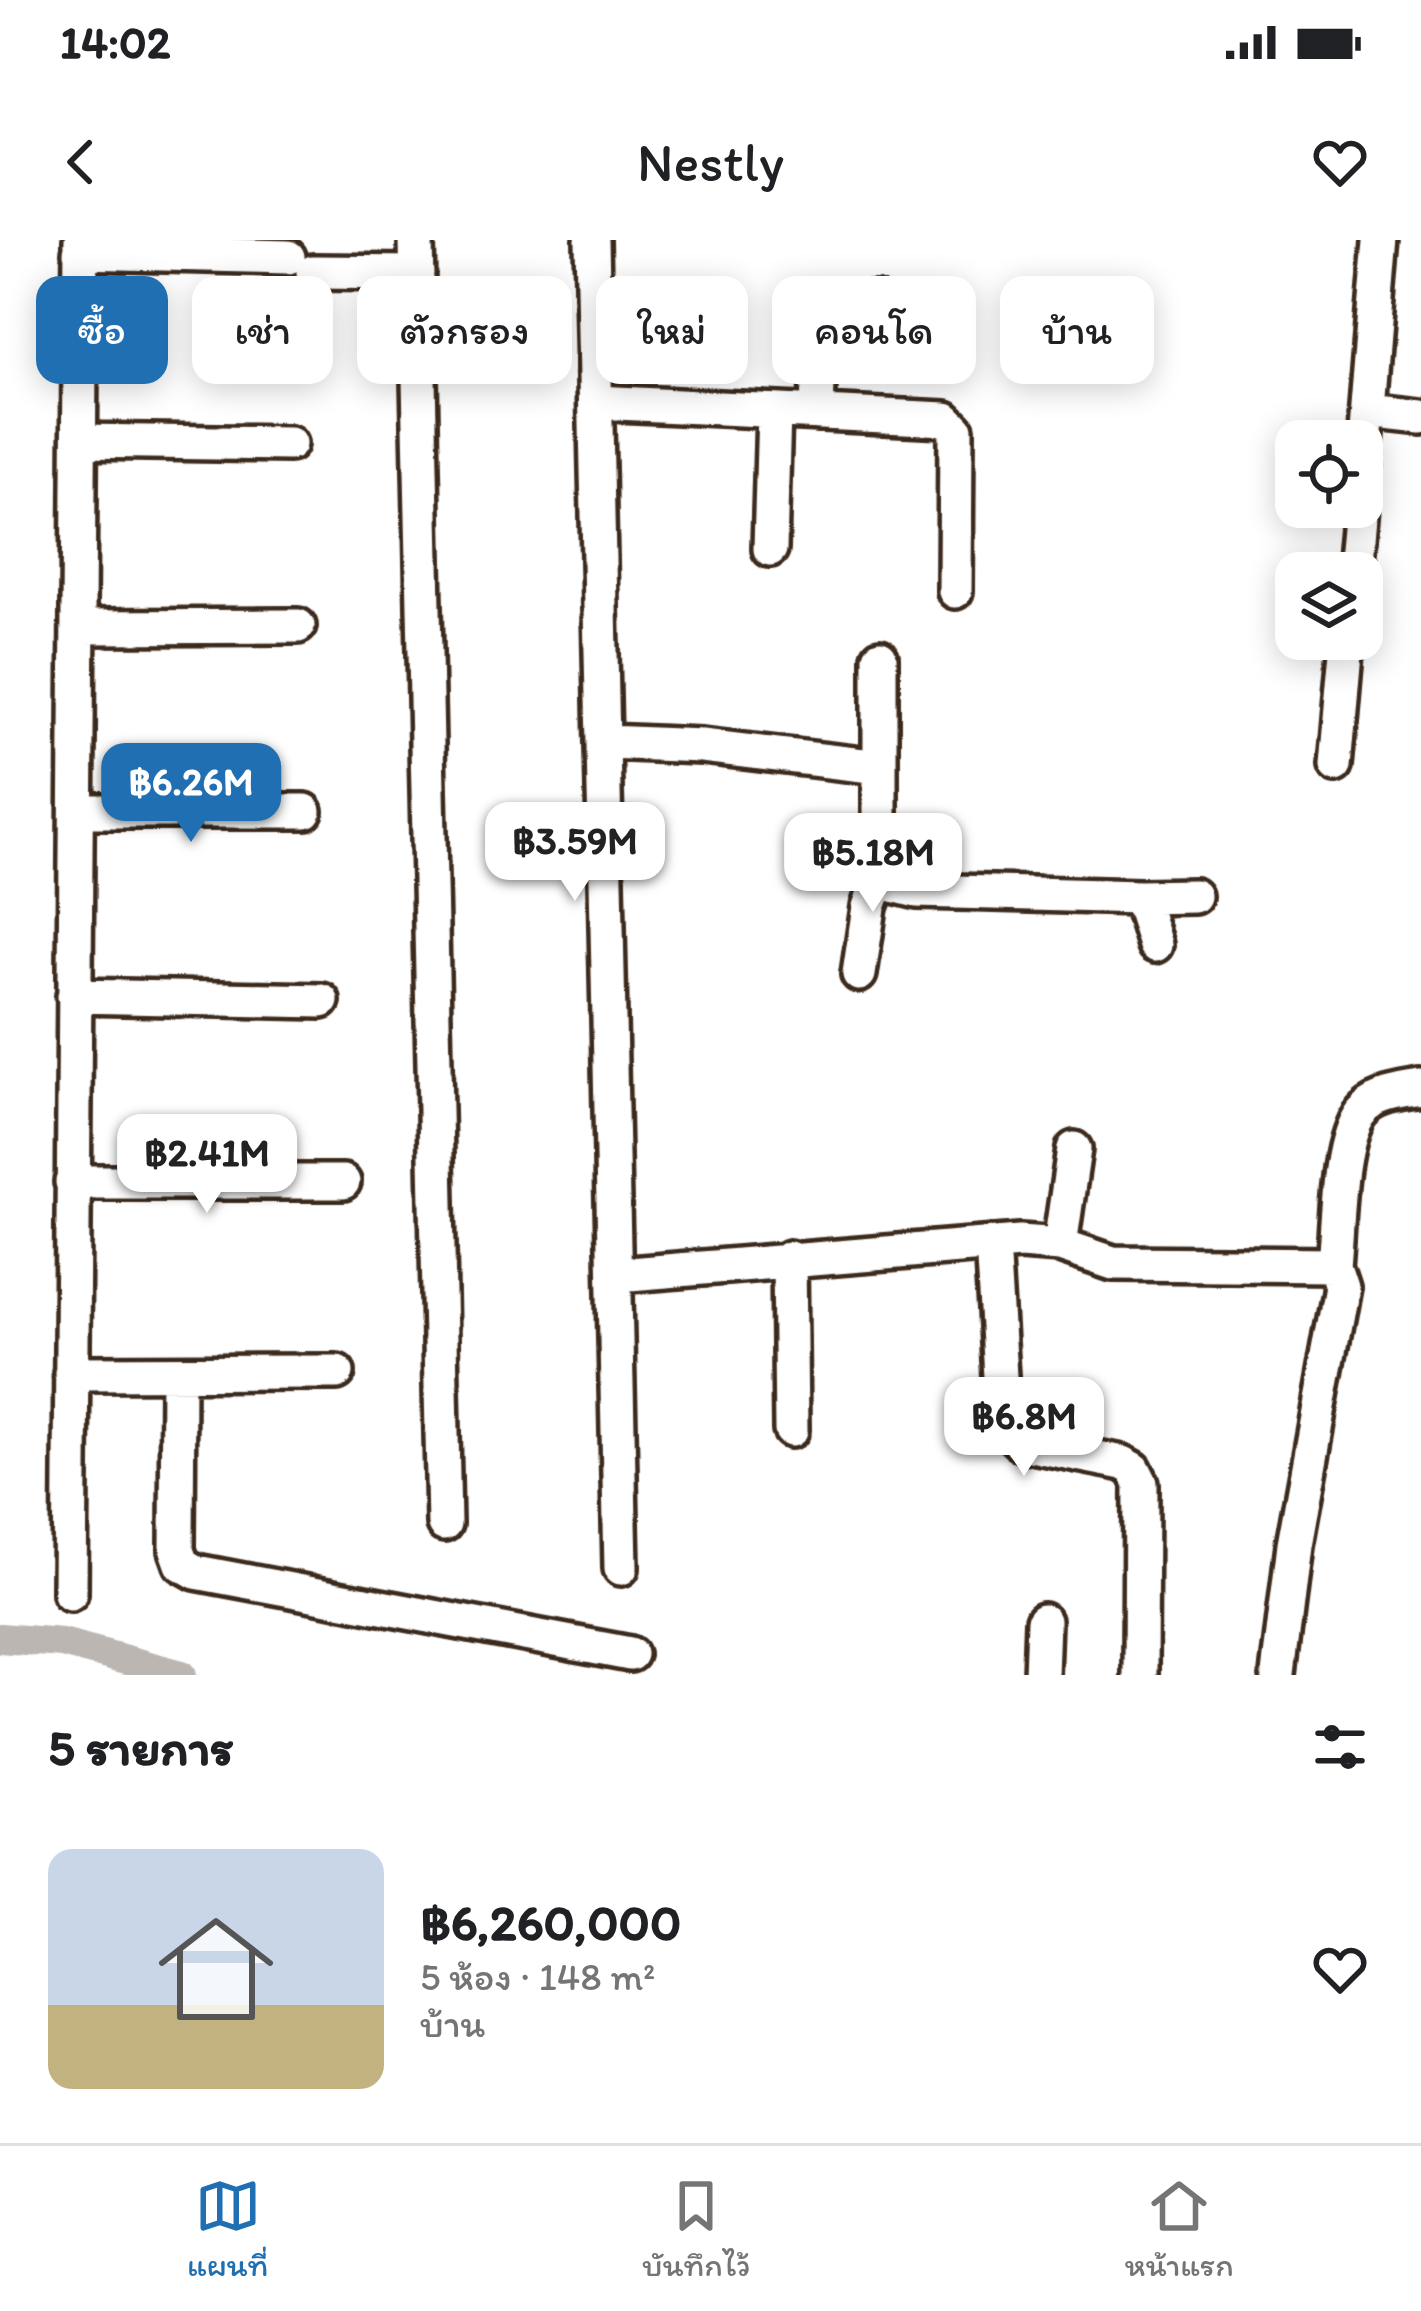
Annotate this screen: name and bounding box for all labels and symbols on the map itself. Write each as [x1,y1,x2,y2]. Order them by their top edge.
pin: ฿6.26M [93,743,289,845]
pin: ฿3.59M [477,802,673,904]
pin: ฿5.18M [775,813,971,915]
pin: ฿2.41M [109,1114,305,1216]
pin: ฿6.8M [940,1377,1108,1479]

